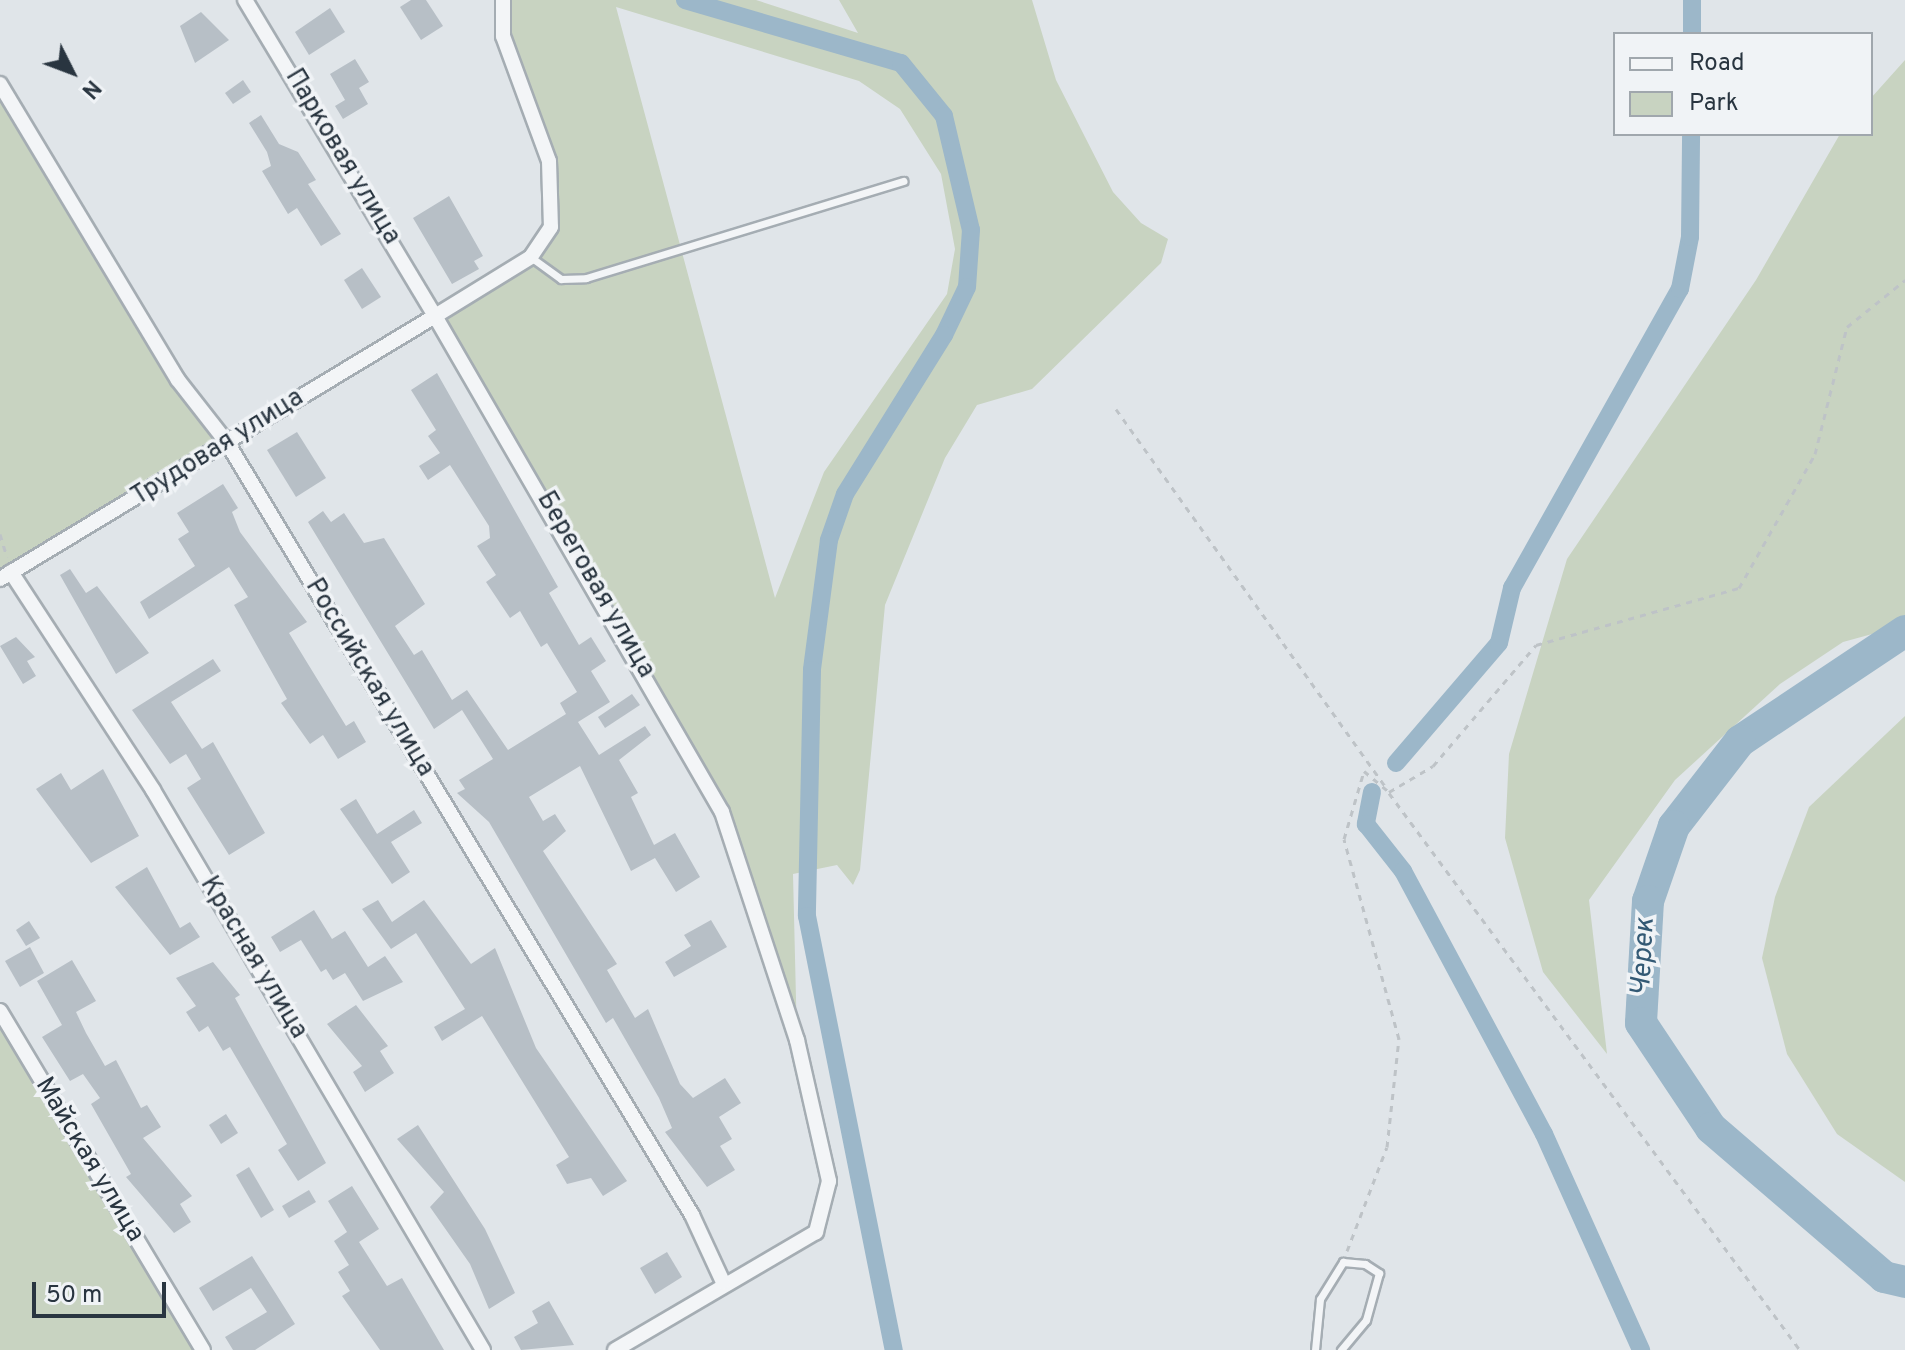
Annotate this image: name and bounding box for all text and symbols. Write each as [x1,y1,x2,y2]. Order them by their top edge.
north arrow [32,32,112,112]
legend [1613,32,1873,136]
text: Road [1689,49,1745,79]
street label: Парковая улица [277,64,407,250]
text: N [75,73,106,103]
text: Park [1689,89,1739,119]
street label: Трудовая улица [126,383,310,513]
street label: Береговая улица [529,486,661,684]
street label: Российская улица [298,573,440,783]
street label: Красная улица [192,871,314,1045]
water label: Черек [1625,917,1663,997]
street label: Майская улица [28,1072,150,1248]
scale bar [36,1266,170,1316]
text: 50 m [46,1281,102,1311]

